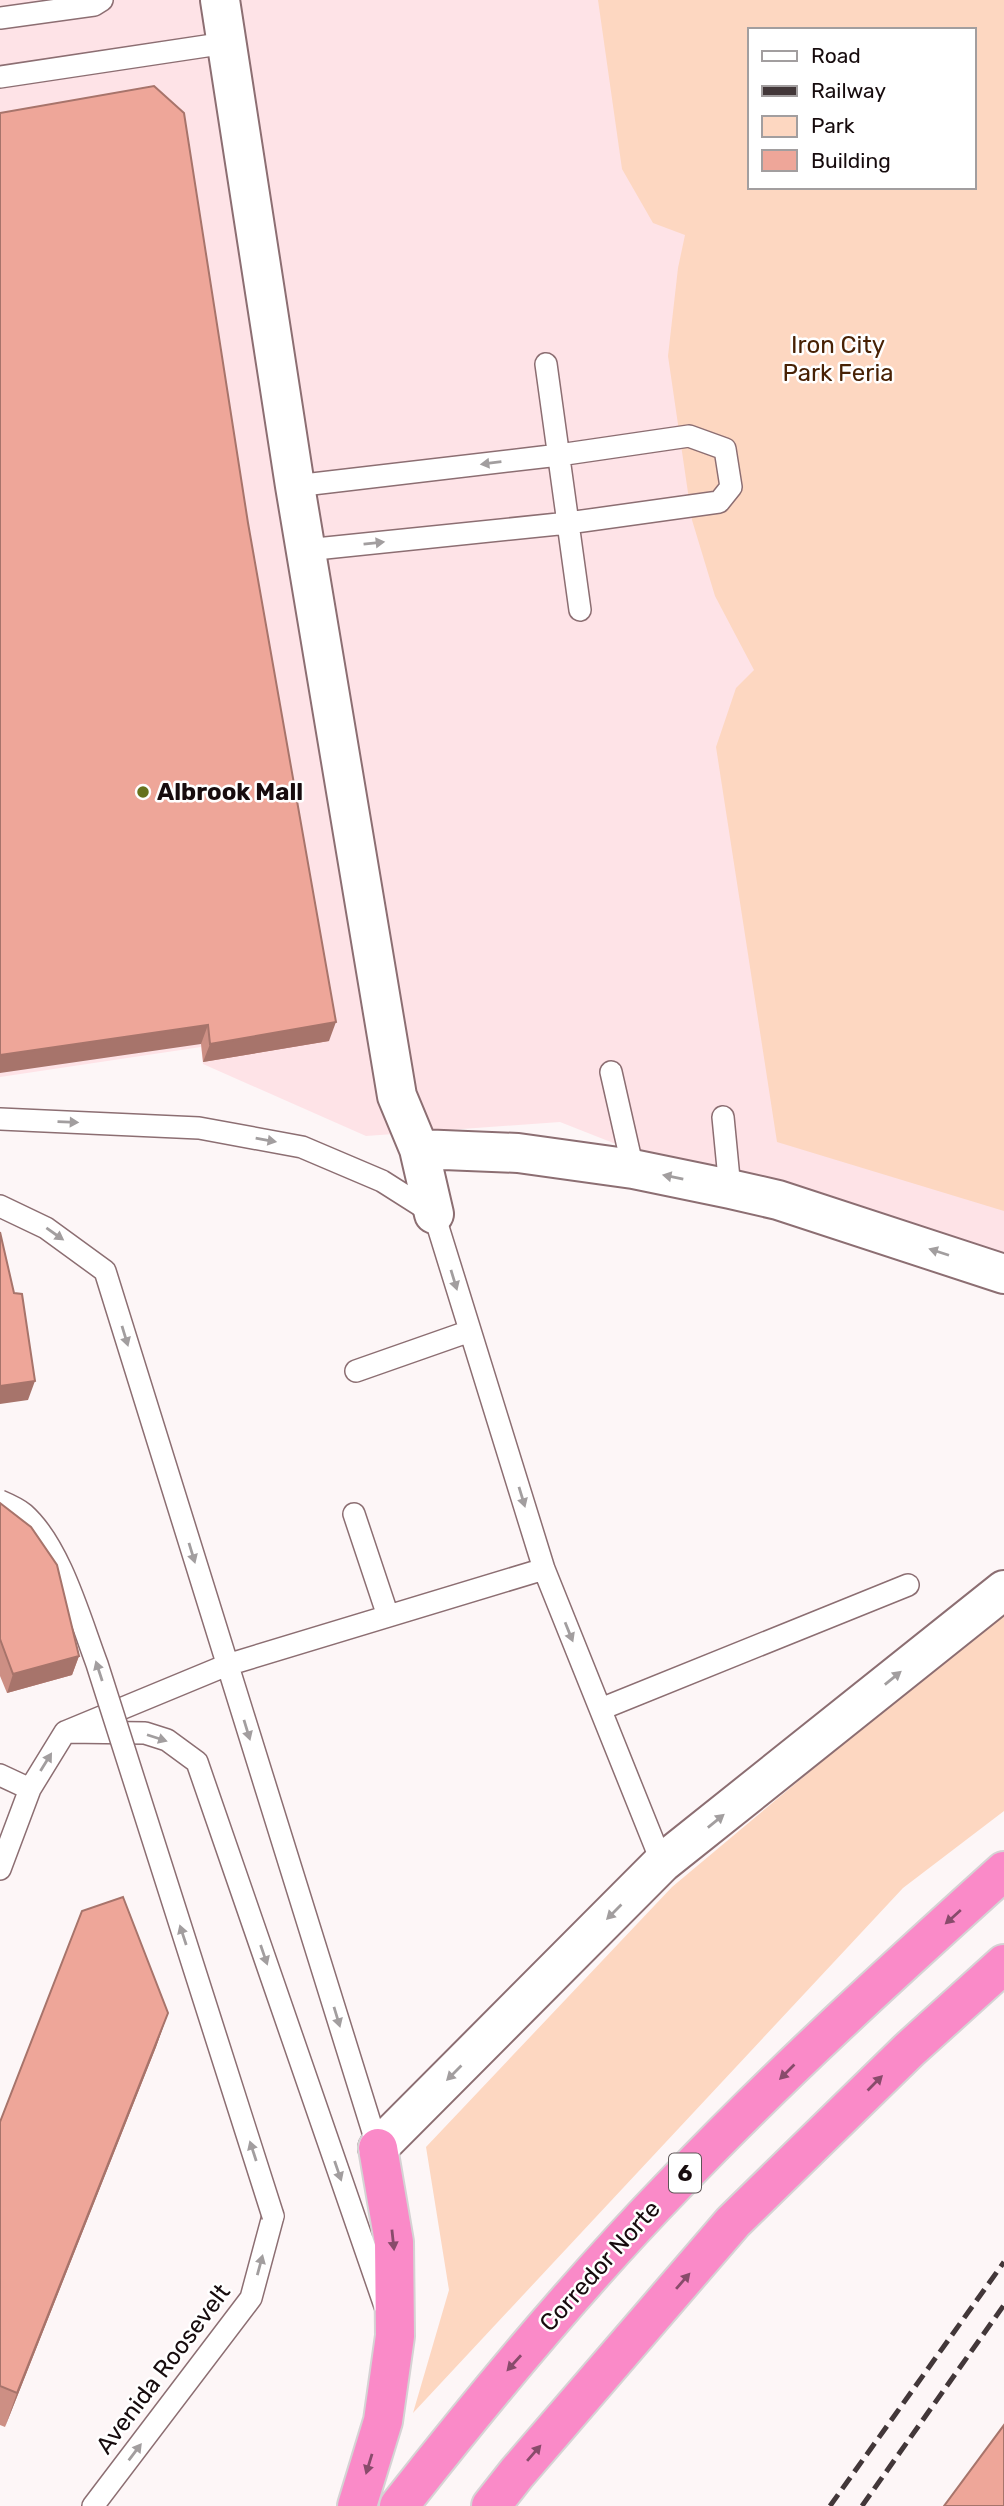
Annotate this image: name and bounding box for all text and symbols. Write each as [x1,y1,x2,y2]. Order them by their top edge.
legend [748,28,976,189]
text: Road [811,43,861,68]
text: Railway [811,78,886,103]
text: Park [811,113,855,138]
text: Building [811,148,891,173]
park label: Iron City Park Feria [783,331,893,387]
one-way arrow [480,458,502,469]
one-way arrow [363,538,385,549]
place label: Albrook Mall [157,778,303,806]
marker: Albrook Mall [135,784,151,800]
one-way arrow [57,1117,79,1128]
one-way arrow [255,1135,277,1146]
one-way arrow [662,1172,684,1183]
one-way arrow [46,1227,64,1241]
one-way arrow [928,1247,949,1257]
one-way arrow [450,1269,460,1290]
one-way arrow [121,1326,131,1347]
one-way arrow [517,1487,527,1508]
one-way arrow [188,1543,198,1564]
one-way arrow [564,1621,575,1642]
one-way arrow [93,1661,104,1682]
one-way arrow [884,1671,902,1686]
one-way arrow [242,1720,253,1741]
one-way arrow [147,1733,168,1743]
one-way arrow [40,1752,53,1772]
one-way arrow [706,1813,724,1828]
one-way arrow [606,1903,623,1920]
one-way arrow [944,1909,962,1925]
one-way arrow [178,1924,188,1945]
one-way arrow [259,1945,270,1966]
one-way arrow [332,2007,343,2028]
one-way arrow [779,2064,796,2080]
one-way arrow [446,2065,463,2081]
one-way arrow [866,2075,883,2091]
one-way arrow [247,2141,257,2162]
road number: 6 [669,2154,701,2192]
one-way arrow [333,2160,344,2181]
street label: Corredor Norte [534,2195,666,2337]
one-way arrow [387,2229,398,2251]
one-way arrow [256,2254,266,2275]
one-way arrow [675,2272,691,2290]
street label: Avenida Roosevelt [90,2279,236,2459]
one-way arrow [506,2354,522,2371]
one-way arrow [127,2443,142,2461]
one-way arrow [526,2444,542,2462]
one-way arrow [364,2454,374,2475]

